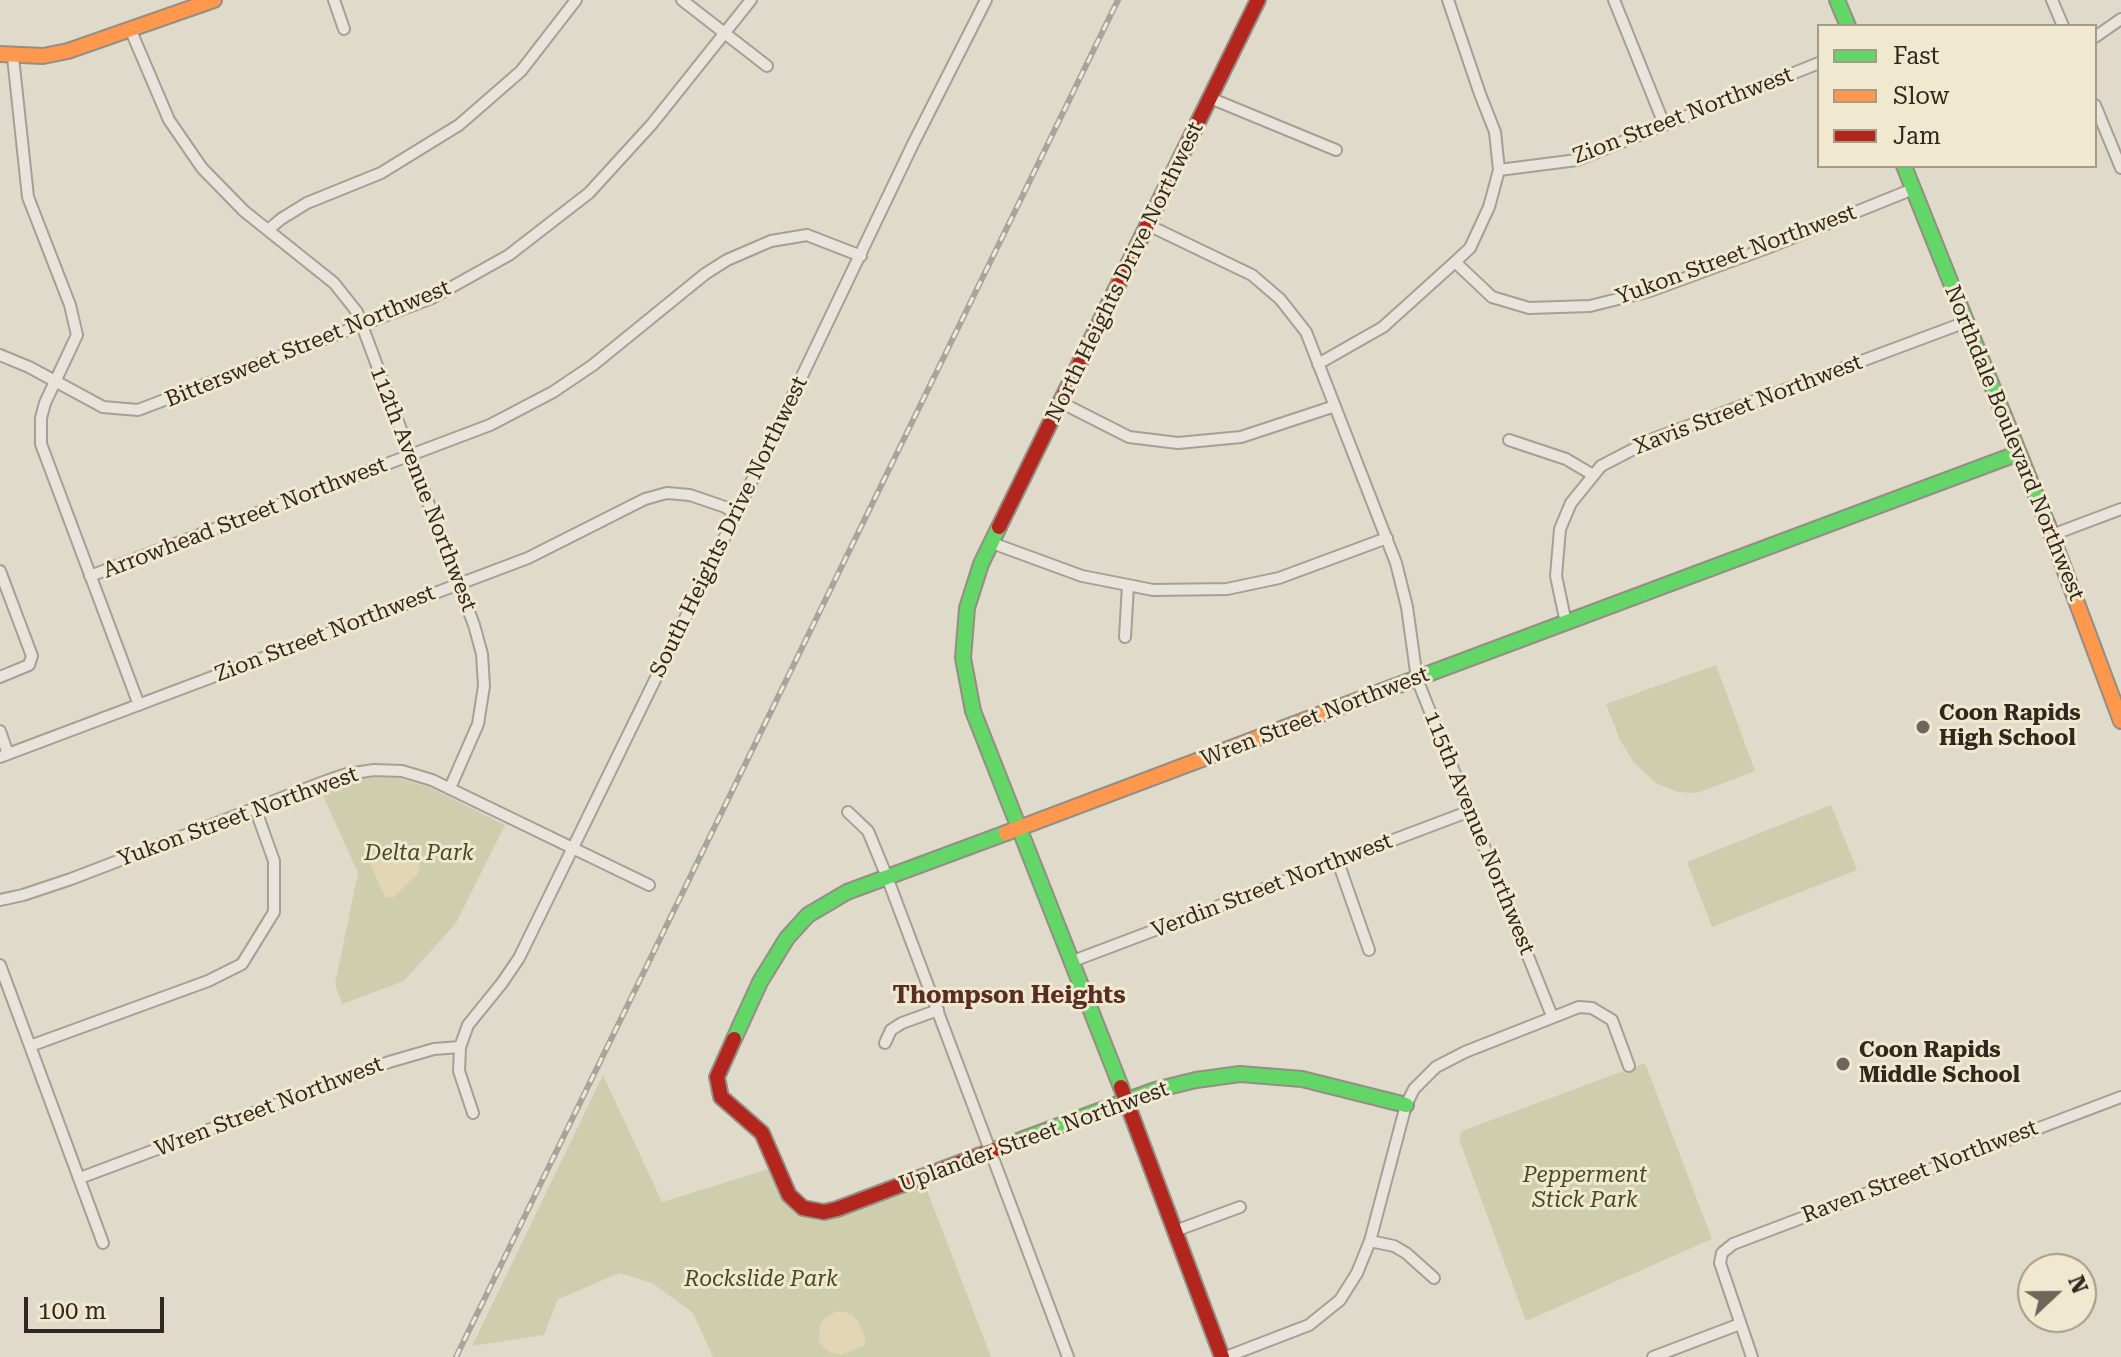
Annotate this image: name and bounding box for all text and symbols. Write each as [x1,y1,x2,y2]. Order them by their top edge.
legend [1817,24,2097,168]
text: Fast [1893,42,1940,70]
street label: Zion Street Northwest [1569,62,1797,170]
text: Slow [1893,82,1949,110]
street label: North Heights Drive Northwest [1041,118,1209,426]
text: Jam [1893,122,1941,150]
street label: Yukon Street Northwest [1612,199,1860,311]
street label: Bittersweet Street Northwest [162,275,454,413]
street label: Northdale Boulevard Northwest [1939,282,2089,604]
street label: Xavis Street Northwest [1630,349,1866,461]
street label: 112th Avenue Northwest [364,363,482,615]
street label: South Heights Drive Northwest [645,372,813,682]
street label: Arrowhead Street Northwest [99,452,391,584]
street label: Zion Street Northwest [211,580,439,688]
street label: Wren Street Northwest [1197,661,1433,773]
place label: Coon Rapids High School [1939,701,2081,752]
street label: 115th Avenue Northwest [1418,707,1540,959]
marker: Coon Rapids High School [1914,718,1932,736]
street label: Yukon Street Northwest [114,761,362,873]
street label: Verdin Street Northwest [1148,828,1396,944]
park label: Delta Park [364,841,474,867]
district label: Thompson Heights [892,982,1126,1010]
place label: Coon Rapids Middle School [1859,1038,2020,1090]
street label: Wren Street Northwest [151,1051,387,1163]
marker: Coon Rapids Middle School [1834,1055,1852,1073]
street label: Uplander Street Northwest [896,1076,1172,1198]
street label: Raven Street Northwest [1798,1115,2042,1229]
park label: Pepperment Stick Park [1523,1163,1647,1214]
north arrow [2017,1253,2097,1333]
park label: Rockslide Park [684,1267,838,1293]
text: N [2063,1272,2093,1297]
scale bar [28,1281,168,1331]
text: 100 m [38,1297,106,1325]

